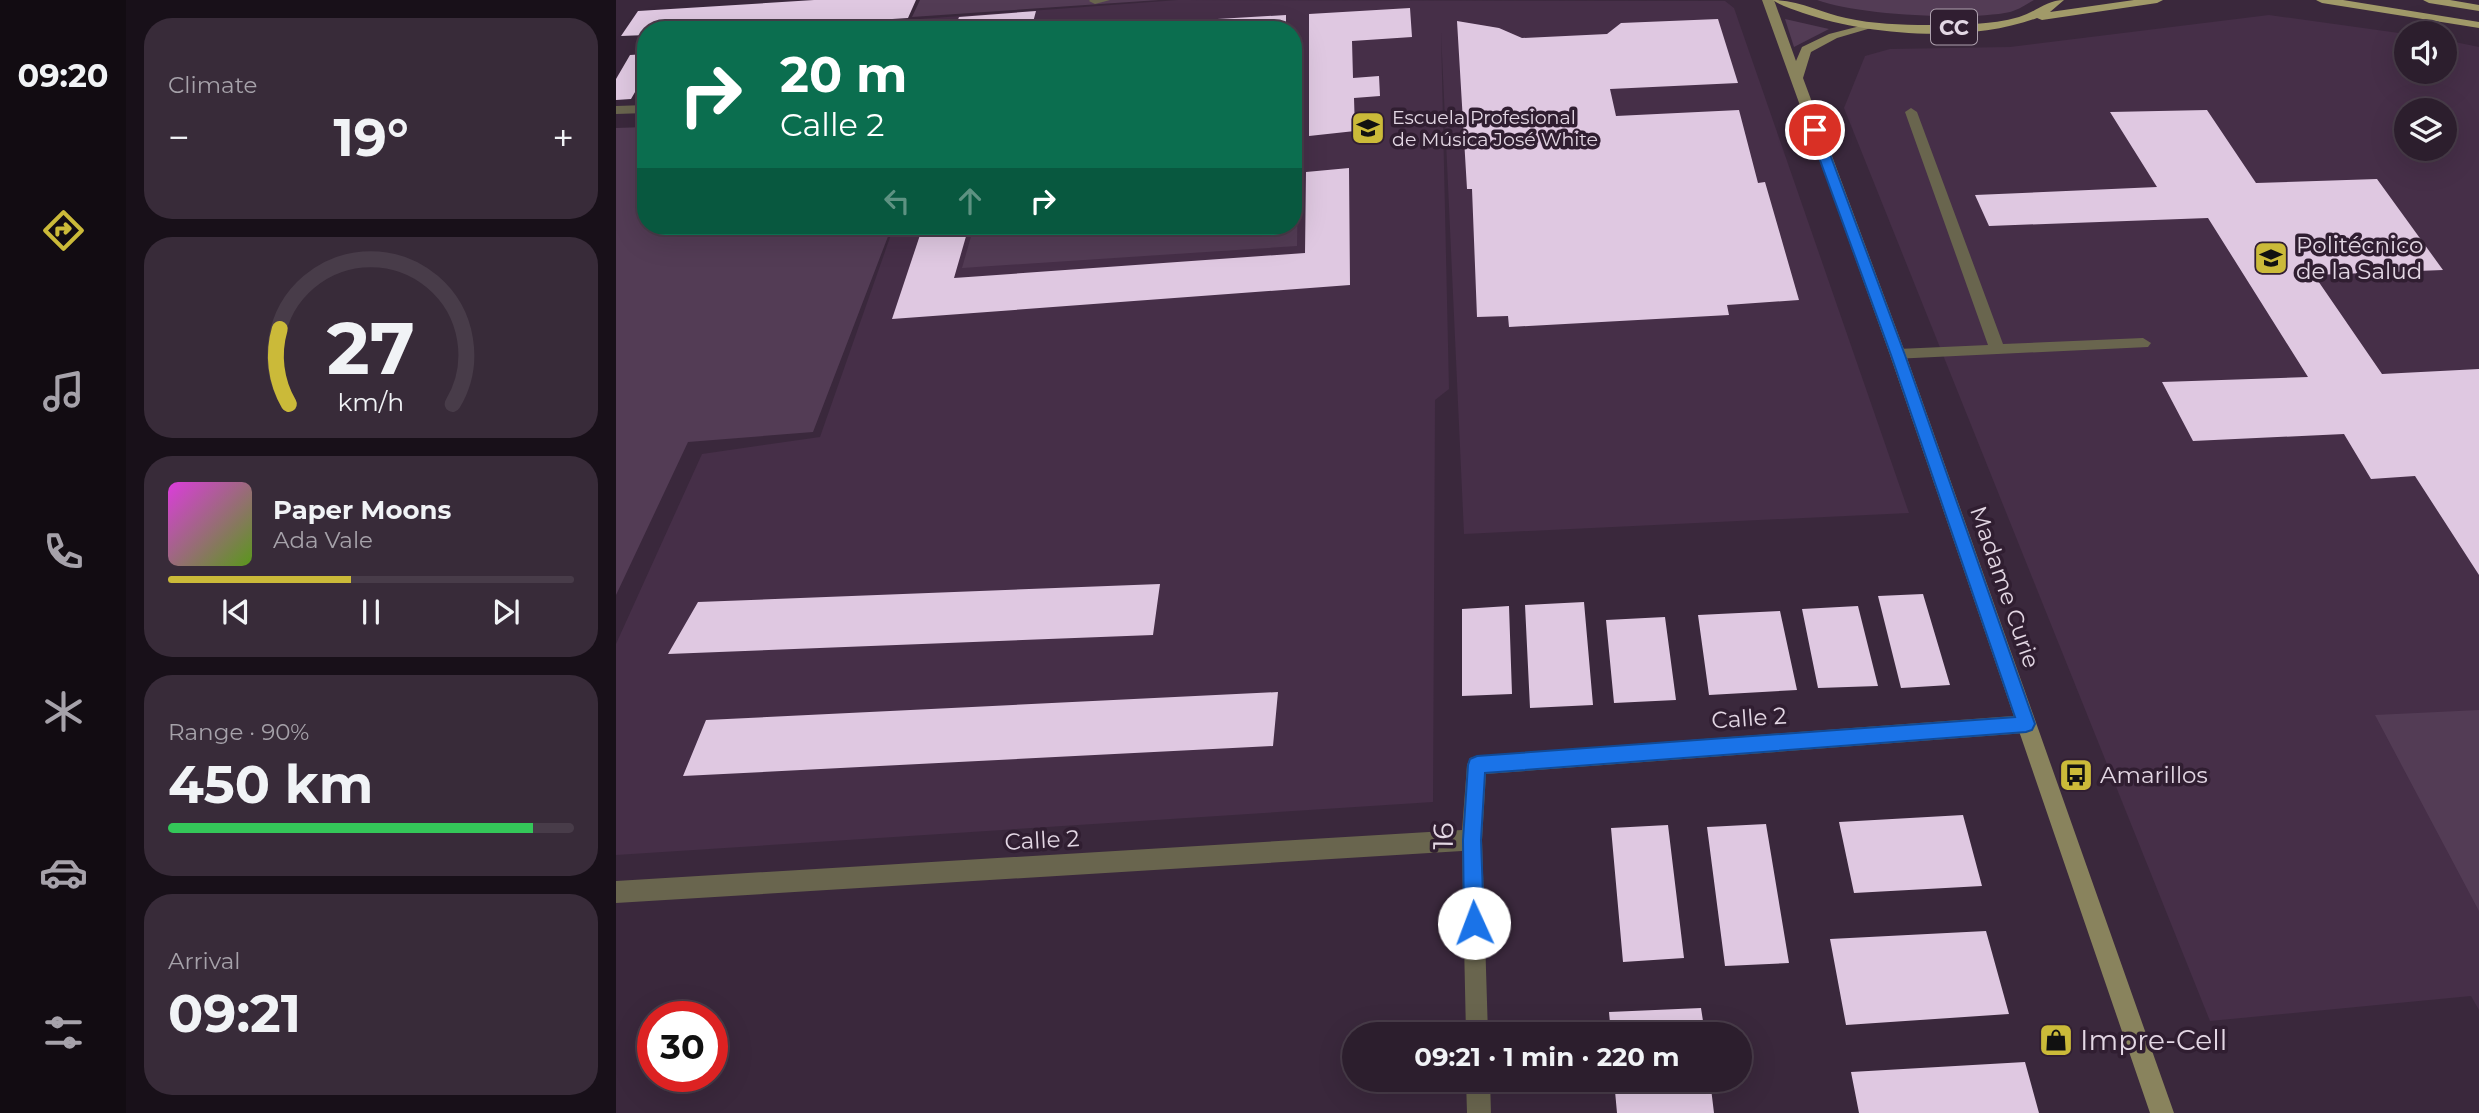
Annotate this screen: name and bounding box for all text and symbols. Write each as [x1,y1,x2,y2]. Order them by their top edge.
road number: CC [1931,10,1977,44]
map controls [2394,21,2457,161]
button: sound [2394,21,2457,84]
text: 20 m [780,45,907,104]
icon: right [665,49,756,140]
text: 09:20 [17,56,109,95]
text: Climate [168,71,257,99]
button: layers [2394,98,2457,161]
pin [1785,100,1845,160]
text: Calle 2 [780,105,884,144]
text: 19° [333,106,409,169]
place label: Escuela Profesional de Música José White [1392,106,1598,151]
school or university icon: Escuela Profesional de Música José White [1349,109,1387,147]
icon: arrive [1796,111,1834,149]
text: − [168,114,190,161]
text: + [552,114,574,161]
icon: left [878,182,916,220]
icon: ahead [951,182,989,220]
icon: right [1024,182,1062,220]
icon: directions [39,206,88,255]
place label: Politécnico de la Salud [2296,231,2423,285]
school or university icon: Politécnico de la Salud [2252,239,2290,277]
text: 27 [327,304,415,392]
icon: music [39,367,88,416]
text: km/h [338,386,404,416]
text: Paper Moons [273,494,451,526]
street label: Madame Curie [1964,502,2046,672]
text: Ada Vale [273,526,373,554]
icon: phone [39,527,88,576]
icon: previous [217,593,255,631]
icon: pause [352,593,390,631]
icon: next [487,593,525,631]
icon: climate [39,687,88,736]
street label: Calle 2 [1711,701,1787,735]
text: Range · 90% [168,718,309,746]
text: 450 km [168,753,373,816]
bus stop icon: Amarillos [2057,756,2095,794]
place label: Amarillos [2100,761,2208,789]
street label: 16 [1426,822,1460,850]
street label: Calle 2 [1004,824,1080,856]
icon: car [39,848,88,897]
position arrow [1437,886,1511,960]
text: Arrival [168,947,241,975]
text: 09:21 [168,982,301,1045]
speed limit sign: 30 [637,1001,728,1092]
icon: filters [39,1008,88,1057]
shop icon: Impre-Cell [2037,1021,2075,1059]
place label: Impre-Cell [2080,1023,2227,1057]
text: 09:21 · 1 min · 220 m [1414,1041,1680,1073]

